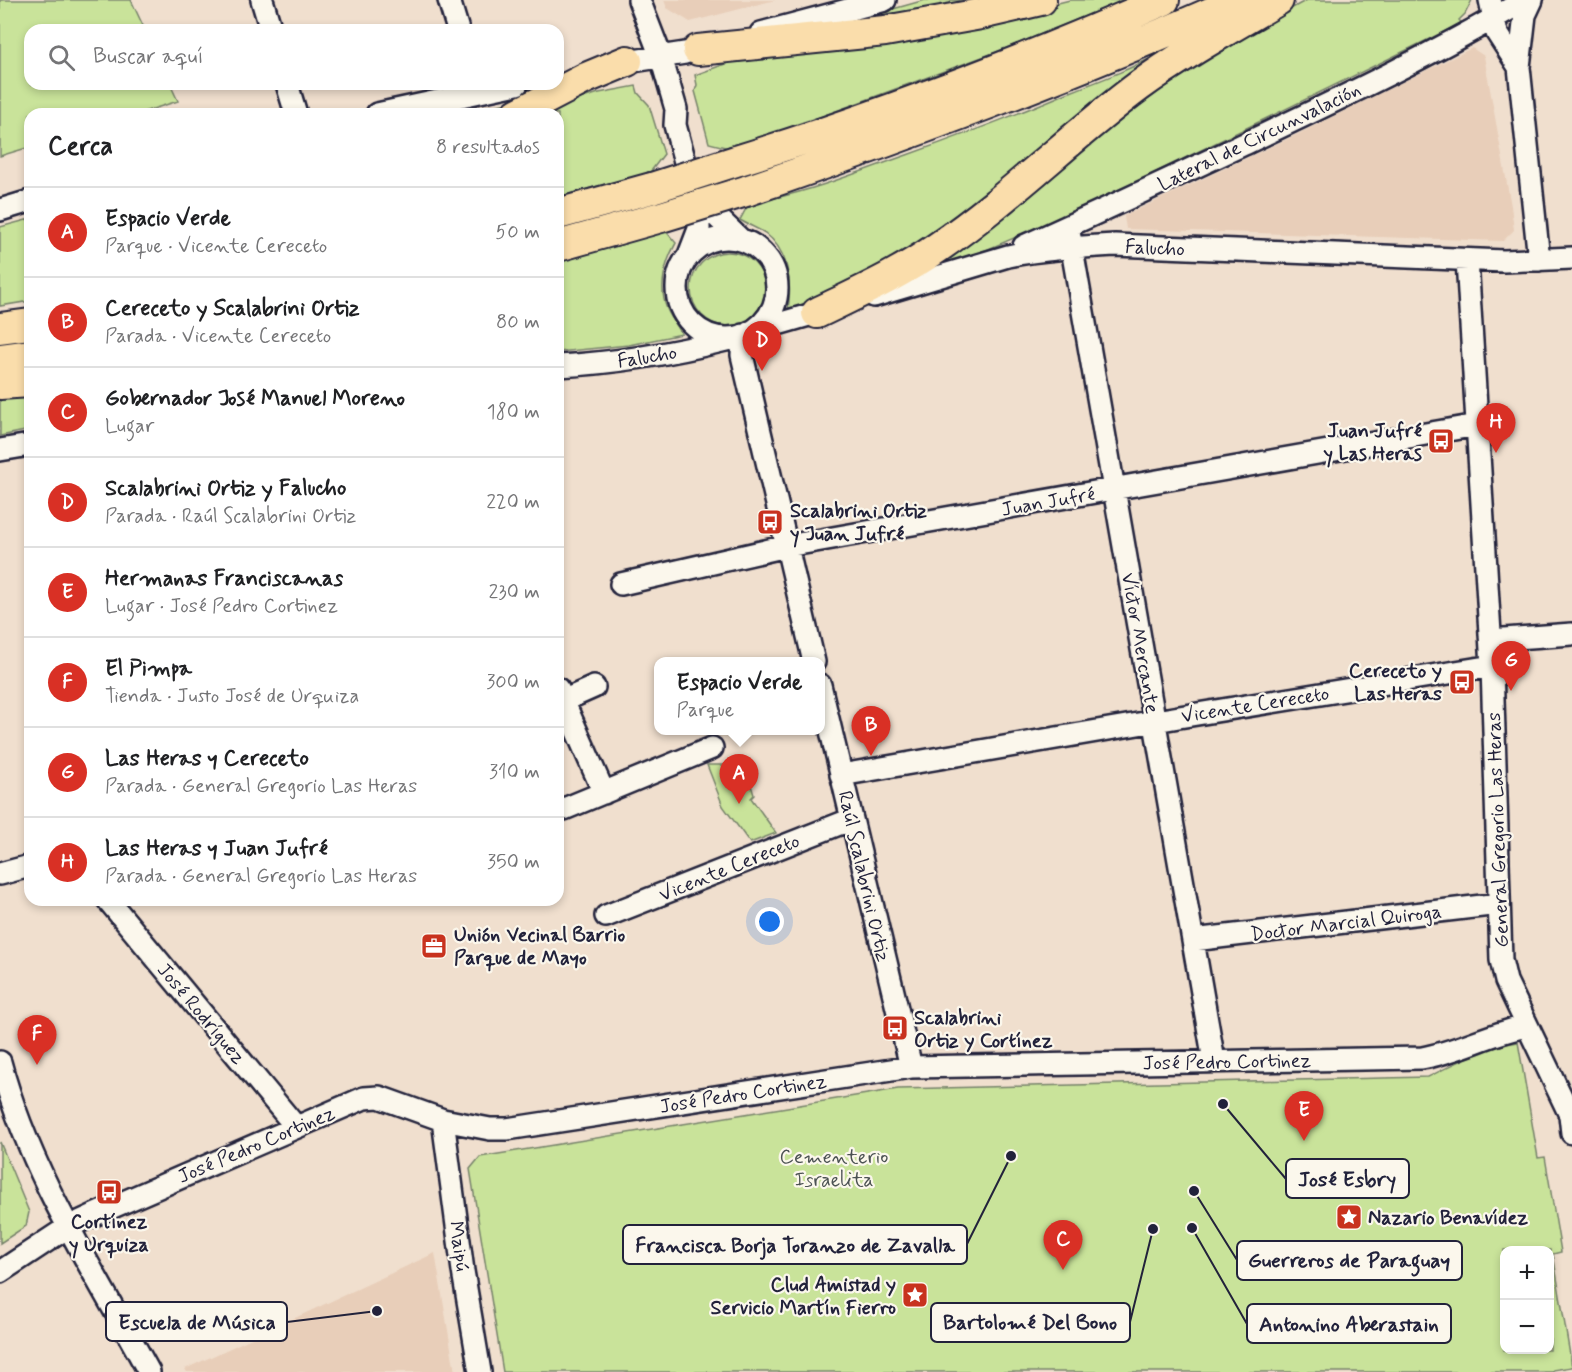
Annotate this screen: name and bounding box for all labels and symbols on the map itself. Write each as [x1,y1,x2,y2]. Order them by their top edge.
street label: Lateral de Circunvalación [1154,76,1366,198]
street label: Falucho [1124,233,1186,264]
pin: D [742,322,782,371]
street label: Falucho [615,339,679,376]
pin: H [1476,404,1516,453]
place label: Juan Jufré y Las Heras [1324,418,1422,468]
bus stop icon: Juan Jufré y Las Heras [1426,426,1456,456]
street label: Juan Jufré [999,481,1097,524]
place label: Scalabrini Ortiz y Juan Jufré [790,498,927,548]
bus stop icon: Scalabrini Ortiz y Juan Jufré [755,507,785,537]
street label: Víctor Mercante [1114,571,1165,716]
pin: G [1492,642,1530,691]
place label: Cereceto y Las Heras [1349,658,1442,708]
bus stop icon: Cereceto y Las Heras [1447,667,1477,697]
street label: Vicente Cereceto [1179,680,1331,731]
pin: B [852,706,890,756]
street label: General Gregorio Las Heras [1481,712,1516,948]
pin: A [720,754,758,804]
street label: Raúl Scalabrini Ortiz [831,788,896,964]
street label: Vicente Cereceto [655,828,804,909]
street label: Doctor Marcial Quiroga [1249,898,1443,949]
your location [755,907,784,936]
place label: Unión Vecinal Barrio Parque de Mayo [454,922,625,972]
office icon: Unión Vecinal Barrio Parque de Mayo [419,931,449,961]
street label: José Rodríguez [150,957,251,1071]
place label: Scalabrini Ortiz y Cortínez [914,1005,1053,1055]
bus stop icon: Scalabrini Ortiz y Cortínez [880,1013,910,1043]
pin: F [18,1016,57,1065]
street label: José Pedro Cortinez [1143,1048,1312,1077]
street label: José Pedro Cortinez [658,1068,829,1121]
pin: E [1284,1092,1324,1141]
street label: José Pedro Cortinez [174,1100,340,1191]
park label: Cementerio Israelita [780,1144,888,1194]
callout: José Esbry [1286,1159,1409,1198]
text: José Esbry [1298,1166,1396,1194]
bus stop icon: Cortínez y Urquiza [94,1177,124,1207]
place icon: Nazario Benavídez [1334,1202,1364,1232]
place label: Nazario Benavídez [1368,1205,1528,1232]
place label: Cortínez y Urquiza [69,1209,149,1259]
street label: Maipú [442,1219,475,1273]
pin: C [1044,1220,1082,1270]
callout: Francisca Borja Toranzo de Zavalla [623,1225,967,1264]
text: Francisca Borja Toranzo de Zavalla [635,1232,956,1260]
callout: Guerreros de Paraguay [1237,1241,1462,1280]
text: Guerreros de Paraguay [1248,1247,1450,1277]
place label: Clud Amistad y Servicio Martín Fierro [711,1272,896,1322]
place icon: Clud Amistad y Servicio Martín Fierro [900,1280,930,1310]
callout: Escuela de Música [106,1302,287,1341]
callout: Bartolomé Del Bono [931,1303,1130,1342]
callout: Antonino Aberastain [1247,1304,1451,1343]
text: Escuela de Música [118,1309,276,1337]
text: Bartolomé Del Bono [943,1309,1117,1337]
text: Antonino Aberastain [1259,1311,1439,1339]

